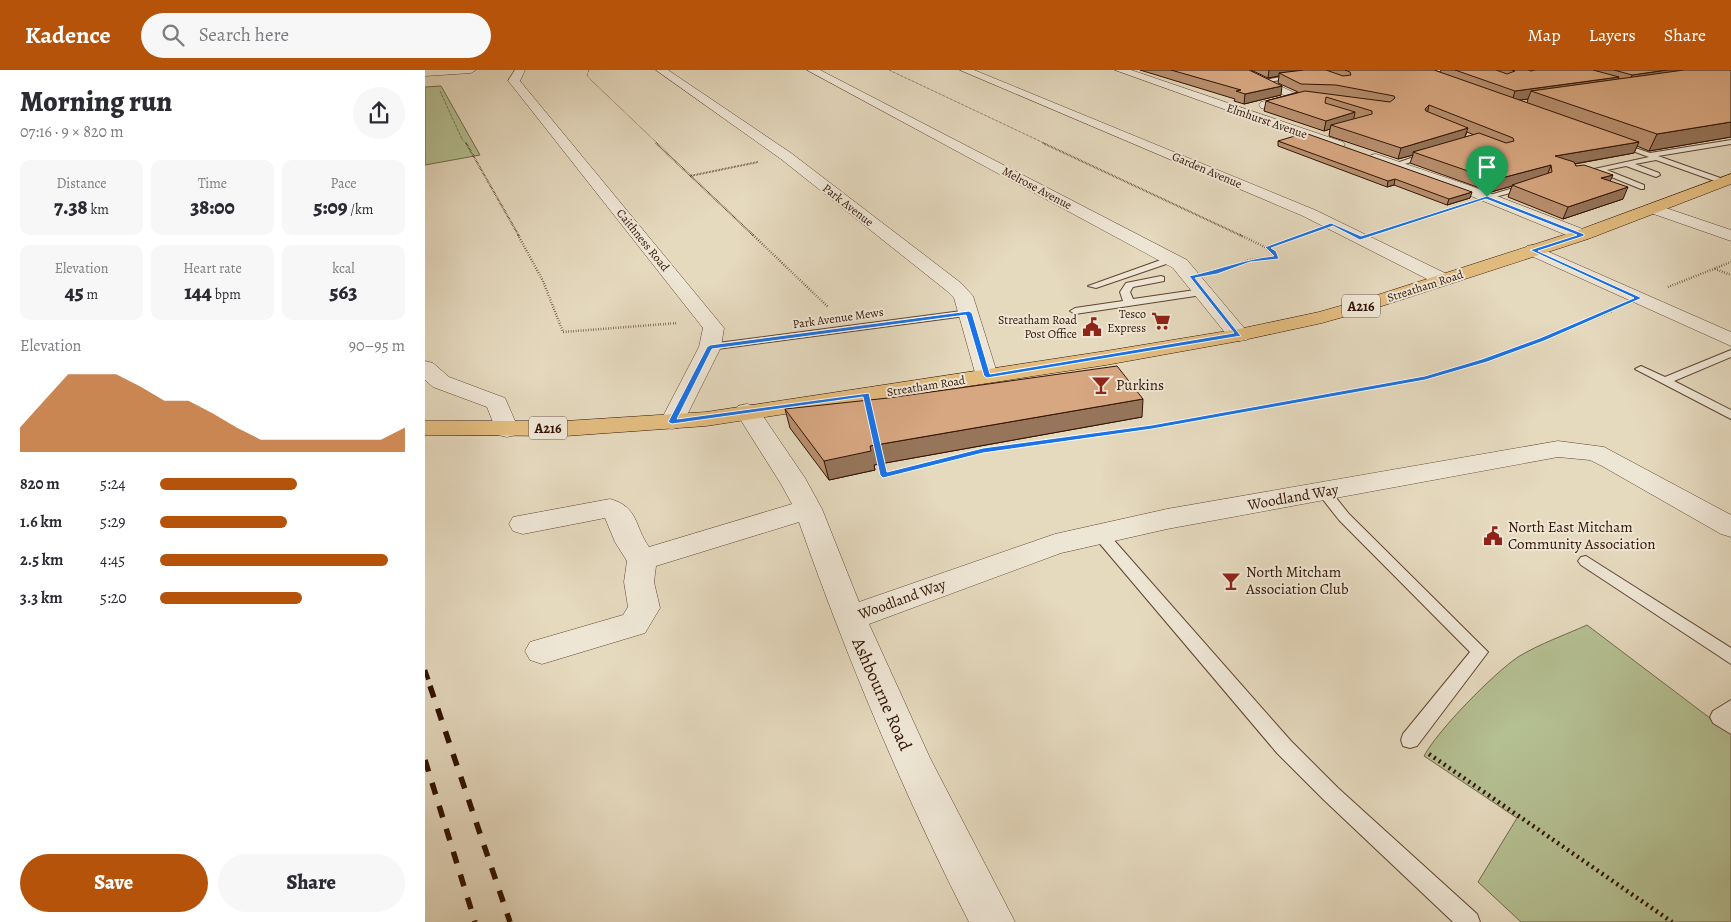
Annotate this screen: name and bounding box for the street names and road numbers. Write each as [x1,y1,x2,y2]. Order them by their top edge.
street label: Elmhurst Avenue [1224,100,1310,142]
street label: Garden Avenue [1170,148,1244,192]
street label: Melrose Avenue [999,163,1075,213]
street label: Park Avenue [819,180,877,230]
street label: Caithness Road [613,206,673,275]
street label: Streatham Road [1385,266,1466,306]
road number: A216 [1342,295,1380,318]
street label: Park Avenue Mews [792,304,885,332]
street label: Streatham Road [886,372,967,400]
road number: A216 [529,416,567,439]
street label: Woodland Way [1245,479,1340,515]
street label: Woodland Way [854,574,949,624]
street label: Ashbourne Road [846,633,918,754]

